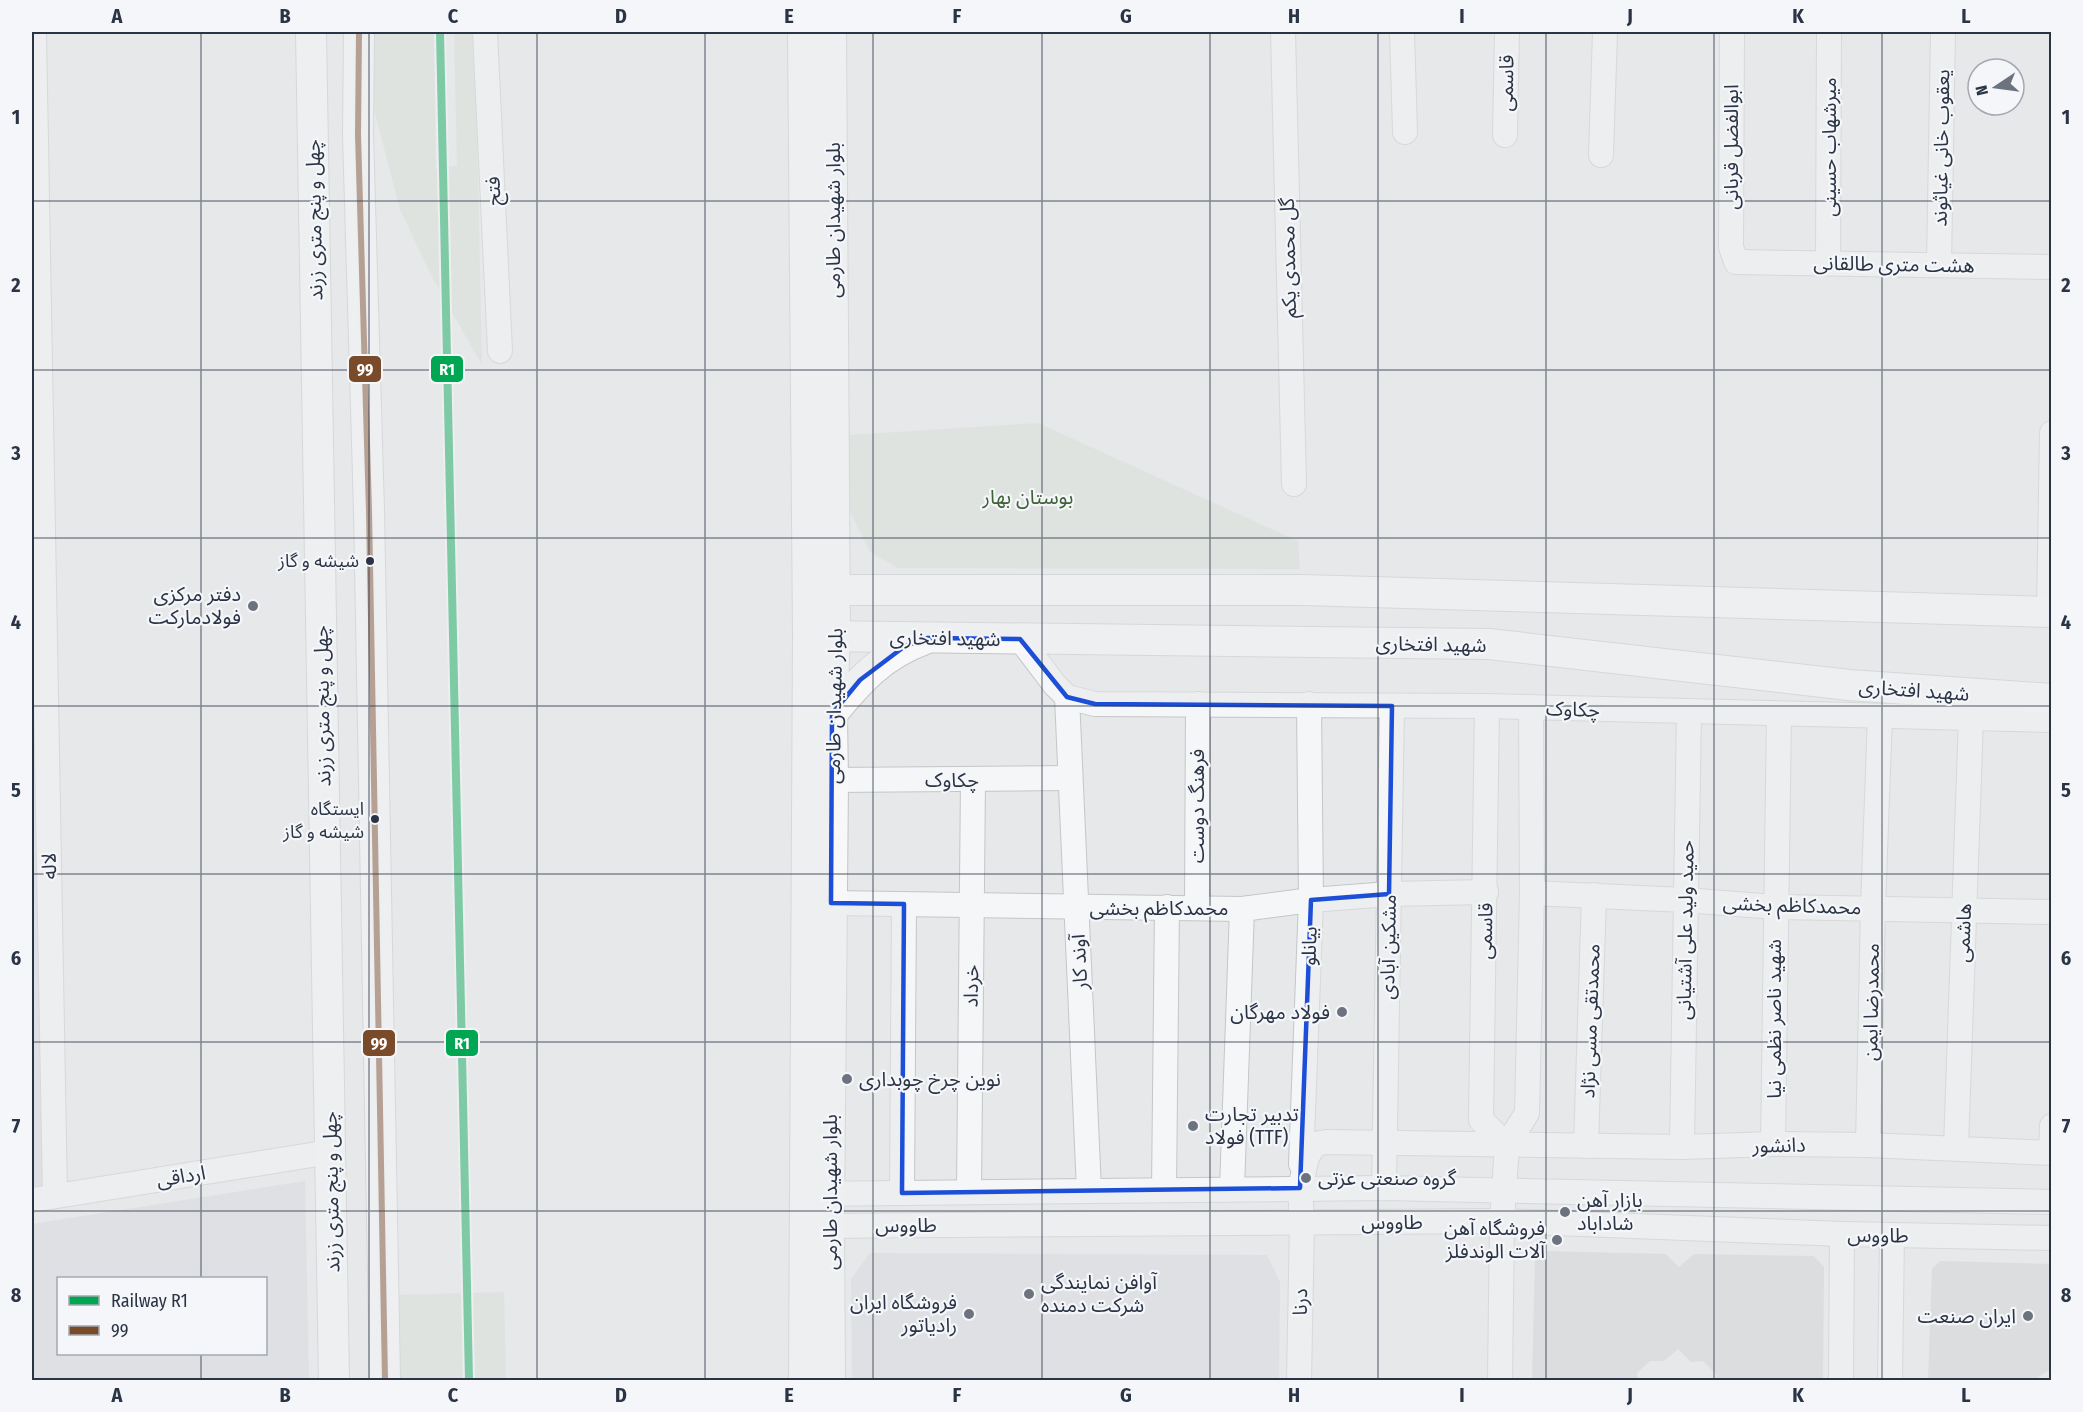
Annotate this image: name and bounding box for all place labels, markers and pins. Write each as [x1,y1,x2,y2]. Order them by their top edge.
place label: شیشه و گاز [277,550,359,572]
marker: شیشه و گاز [364,555,376,567]
place label: دفتر مرکزی فولادمارکت [148,582,241,629]
marker: دفتر مرکزی فولادمارکت [246,599,260,613]
place label: ایستگاه شیشه و گاز [282,798,364,843]
marker: ایستگاه شیشه و گاز [369,813,381,825]
place label: فولاد مهرگان [1230,1000,1330,1024]
marker: فولاد مهرگان [1335,1005,1349,1019]
place label: نوین چرخ چوبداری [859,1067,1001,1094]
marker: نوین چرخ چوبداری [840,1072,854,1086]
place label: تدبیر تجارت فولاد (TTF) [1205,1102,1299,1149]
marker: تدبیر تجارت فولاد (TTF) [1186,1119,1200,1133]
place label: گروه صنعتی عزتی [1318,1166,1457,1190]
marker: گروه صنعتی عزتی [1299,1171,1313,1185]
place label: بازار آهن شاداباد [1577,1188,1643,1235]
marker: بازار آهن شاداباد [1558,1205,1572,1219]
place label: فروشگاه آهن آلات الوندفلز [1444,1216,1546,1263]
marker: فروشگاه آهن آلات الوندفلز [1550,1233,1564,1247]
place label: آوافن نمایندگی شرکت دمنده [1041,1270,1158,1317]
marker: آوافن نمایندگی شرکت دمنده [1022,1287,1036,1301]
place label: فروشگاه ایران رادیاتور [850,1290,957,1337]
place label: ايران صنعت [1917,1304,2016,1328]
marker: فروشگاه ایران رادیاتور [962,1307,976,1321]
marker: ايران صنعت [2021,1309,2035,1323]

